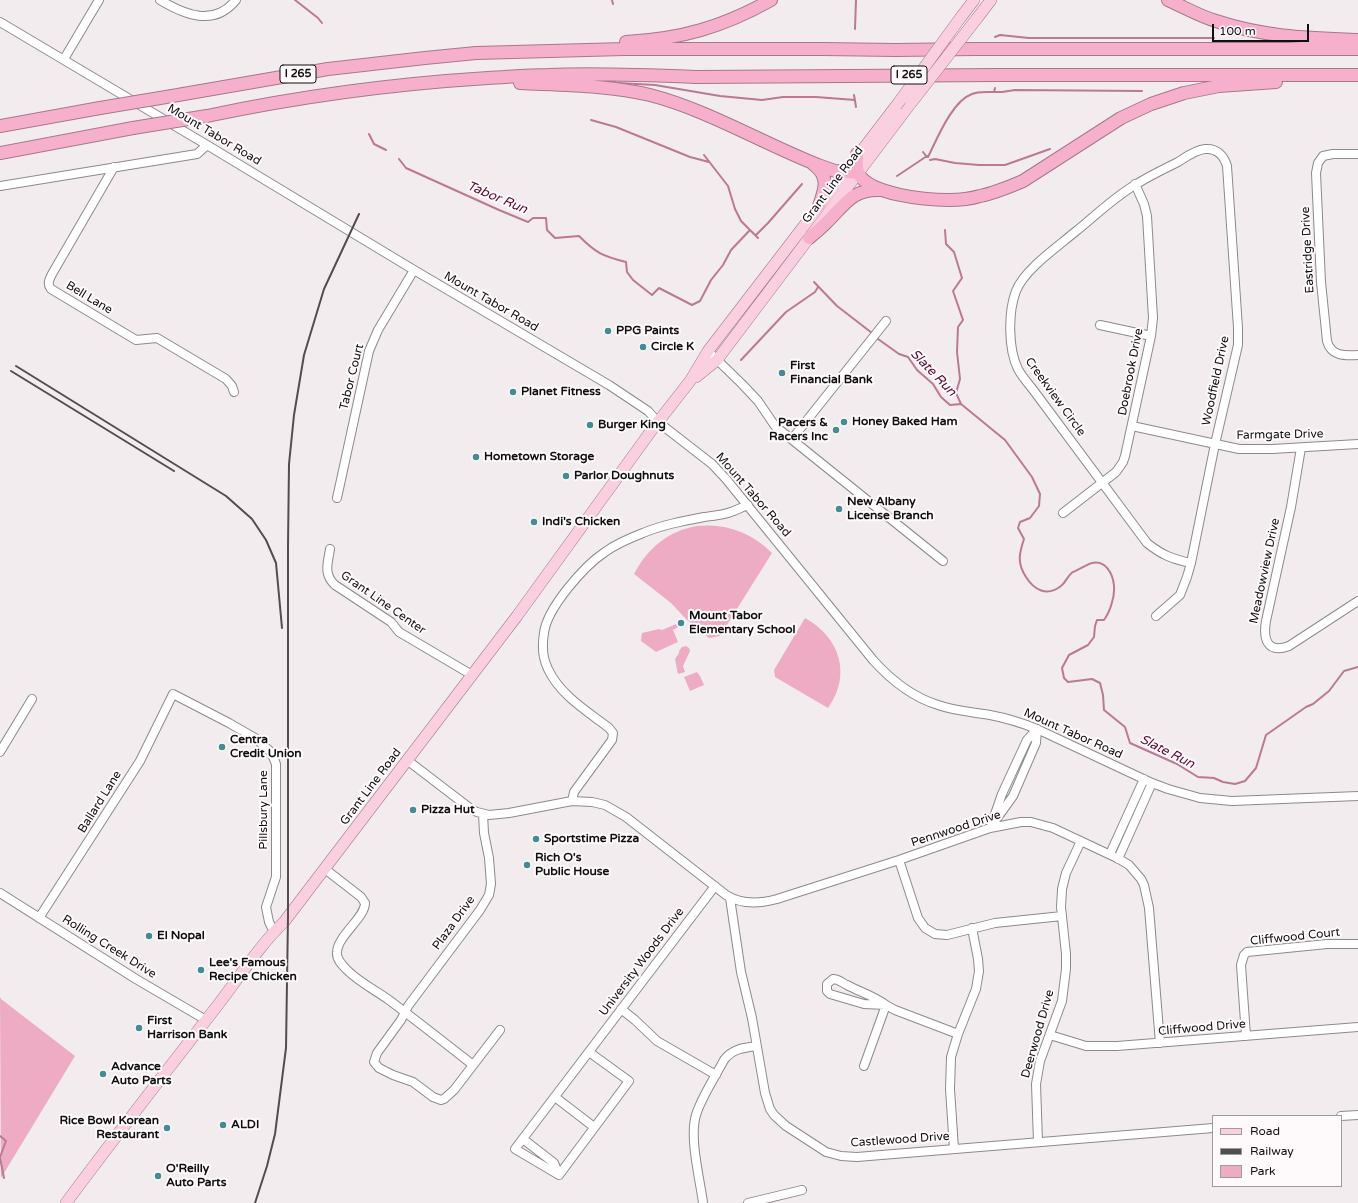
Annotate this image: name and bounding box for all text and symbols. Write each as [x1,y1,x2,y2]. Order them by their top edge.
scale bar [1214,16,1311,42]
text: 100 m [1219,24,1256,38]
road number: I 265 [280,65,316,83]
road number: I 265 [891,66,927,84]
street label: Mount Tabor Road [165,101,263,169]
street label: Grant Line Road [799,144,867,226]
water label: Tabor Run [465,178,529,218]
street label: Eastridge Drive [1299,206,1317,294]
street label: Mount Tabor Road [441,269,541,335]
street label: Bell Lane [63,278,115,318]
place label: PPG Paints [616,324,679,338]
marker: PPG Paints [603,326,613,336]
street label: Doebrook Drive [1115,327,1147,417]
street label: Woodfield Drive [1199,335,1233,427]
place label: Circle K [651,340,694,354]
street label: Tabor Court [337,342,367,412]
marker: Circle K [638,342,648,352]
water label: Slate Run [907,346,959,400]
street label: Creekview Circle [1022,355,1088,439]
place label: First Financial Bank [790,359,873,387]
marker: First Financial Bank [777,368,787,378]
place label: Planet Fitness [521,385,601,399]
marker: Planet Fitness [508,387,518,397]
place label: Honey Baked Ham [852,415,958,429]
place label: Pacers & Racers Inc [769,416,828,444]
marker: Honey Baked Ham [839,417,849,427]
place label: Burger King [598,418,666,432]
marker: Burger King [585,420,595,430]
marker: Pacers & Racers Inc [831,425,841,435]
street label: Farmgate Drive [1236,427,1324,443]
place label: Hometown Storage [484,450,594,464]
street label: Mount Tabor Road [713,450,793,540]
marker: Hometown Storage [471,452,481,462]
place label: Parlor Doughnuts [574,469,674,483]
marker: Parlor Doughnuts [561,471,571,481]
place label: New Albany License Branch [847,495,934,523]
marker: New Albany License Branch [834,504,844,514]
place label: Indi's Chicken [542,515,620,529]
marker: Indi's Chicken [529,517,539,527]
street label: Meadowview Drive [1247,517,1283,625]
street label: Grant Line Center [338,568,428,638]
place label: Mount Tabor Elementary School [689,609,796,637]
marker: Mount Tabor Elementary School [676,618,686,628]
street label: Mount Tabor Road [1021,706,1125,762]
water label: Slate Run [1137,732,1197,772]
place label: Centra Credit Union [230,733,302,761]
marker: Centra Credit Union [217,742,227,752]
street label: Grant Line Road [337,746,405,828]
street label: Ballard Lane [75,768,125,836]
street label: Pillsbury Lane [257,770,271,850]
place label: Pizza Hut [421,803,475,817]
marker: Pizza Hut [408,805,418,815]
street label: Pennwood Drive [909,808,1003,850]
place label: Sportstime Pizza [544,832,639,846]
marker: Sportstime Pizza [531,834,541,844]
place label: Rich O's Public House [535,851,609,879]
marker: Rich O's Public House [522,860,532,870]
street label: Plaza Drive [430,893,478,953]
street label: University Woods Drive [597,905,687,1019]
street label: Rolling Creek Drive [59,912,159,982]
street label: Cliffwood Court [1249,925,1341,949]
place label: El Nopal [157,929,205,943]
marker: El Nopal [144,931,154,941]
place label: Lee's Famous Recipe Chicken [209,956,297,984]
marker: Lee's Famous Recipe Chicken [196,965,206,975]
street label: Deerwood Drive [1019,988,1057,1080]
place label: First Harrison Bank [147,1014,227,1042]
street label: Cliffwood Drive [1158,1017,1246,1039]
marker: First Harrison Bank [134,1023,144,1033]
place label: Advance Auto Parts [111,1060,171,1088]
marker: Advance Auto Parts [98,1069,108,1079]
place label: Rice Bowl Korean Restaurant [60,1114,159,1142]
legend [1212,1115,1342,1187]
place label: ALDI [231,1118,259,1132]
marker: ALDI [218,1120,228,1130]
marker: Rice Bowl Korean Restaurant [162,1123,172,1133]
text: Road [1250,1124,1280,1138]
street label: Castlewood Drive [850,1129,950,1151]
text: Railway [1250,1144,1294,1158]
place label: O'Reilly Auto Parts [166,1162,226,1190]
text: Park [1250,1164,1276,1178]
marker: O'Reilly Auto Parts [153,1171,163,1181]

